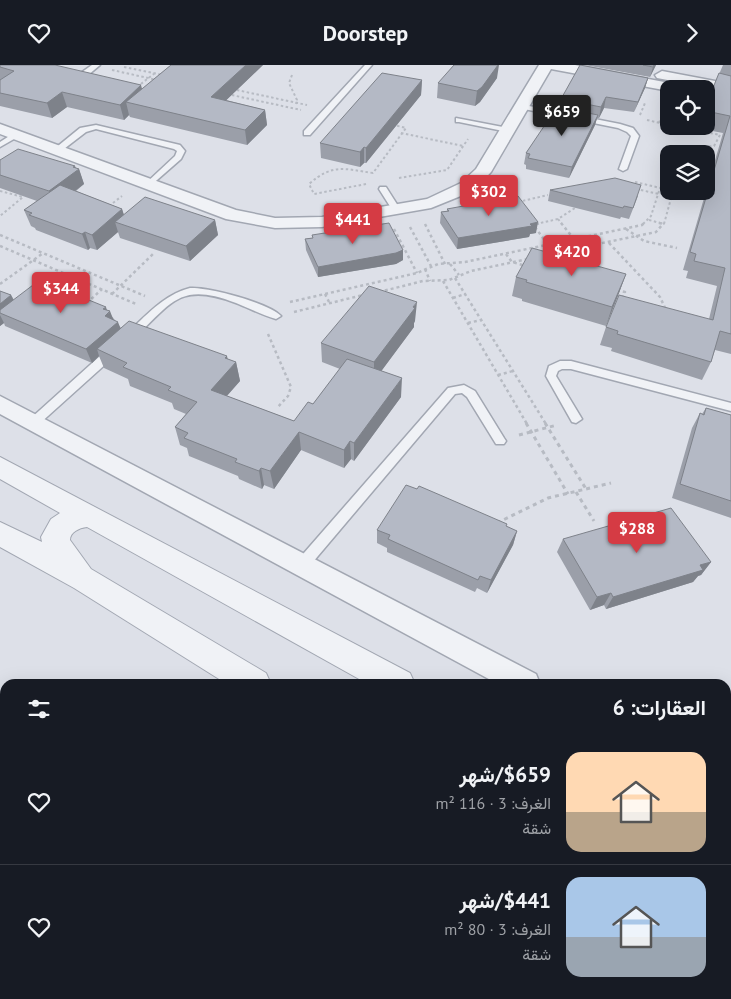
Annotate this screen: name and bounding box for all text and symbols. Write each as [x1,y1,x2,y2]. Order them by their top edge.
icon: heart [25,19,53,47]
text: Doorstep [323,19,408,47]
icon: forward [678,19,706,47]
map controls [660,80,715,200]
button: locate [660,80,715,135]
pin: $659 [532,95,592,137]
text: $659 [544,101,580,121]
button: layers [660,145,715,200]
pin: $302 [459,175,519,217]
text: $302 [471,181,507,201]
pin: $441 [323,203,383,245]
text: $441 [335,209,371,229]
pin: $420 [542,235,602,277]
text: $420 [554,241,590,261]
pin: $344 [31,271,91,314]
text: $344 [43,278,79,298]
pin: $288 [607,511,667,554]
text: $288 [619,518,655,538]
text: العقارات: 6 [613,694,706,721]
icon: filters [25,695,53,723]
text: $659/شهر [459,761,551,788]
icon: home [606,772,666,832]
icon: heart [25,788,53,816]
text: الغرف: 3 · 116 m² [435,793,551,813]
text: شقة [522,818,551,838]
text: $441/شهر [459,887,551,914]
icon: home [606,897,666,957]
icon: heart [25,913,53,941]
text: الغرف: 3 · 80 m² [444,919,551,939]
text: شقة [522,944,551,964]

